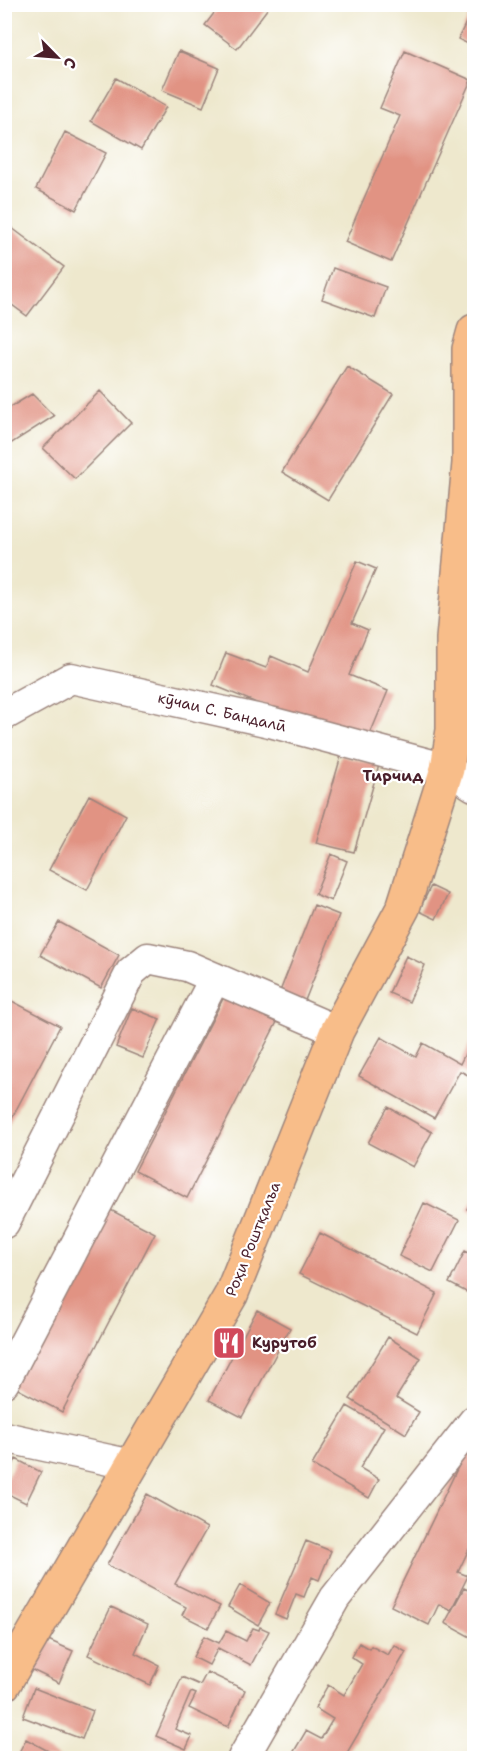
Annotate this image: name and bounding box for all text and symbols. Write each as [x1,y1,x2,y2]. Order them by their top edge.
north arrow [27,27,87,87]
text: С [58,54,82,72]
street label: кӯчаи С. Бандалӣ [156,688,288,737]
district label: Тирчид [363,765,424,786]
street label: Роҳи Роштқалъа [221,1178,285,1299]
restaurant icon: Курутоб [211,1325,247,1361]
place label: Курутоб [252,1333,317,1353]

